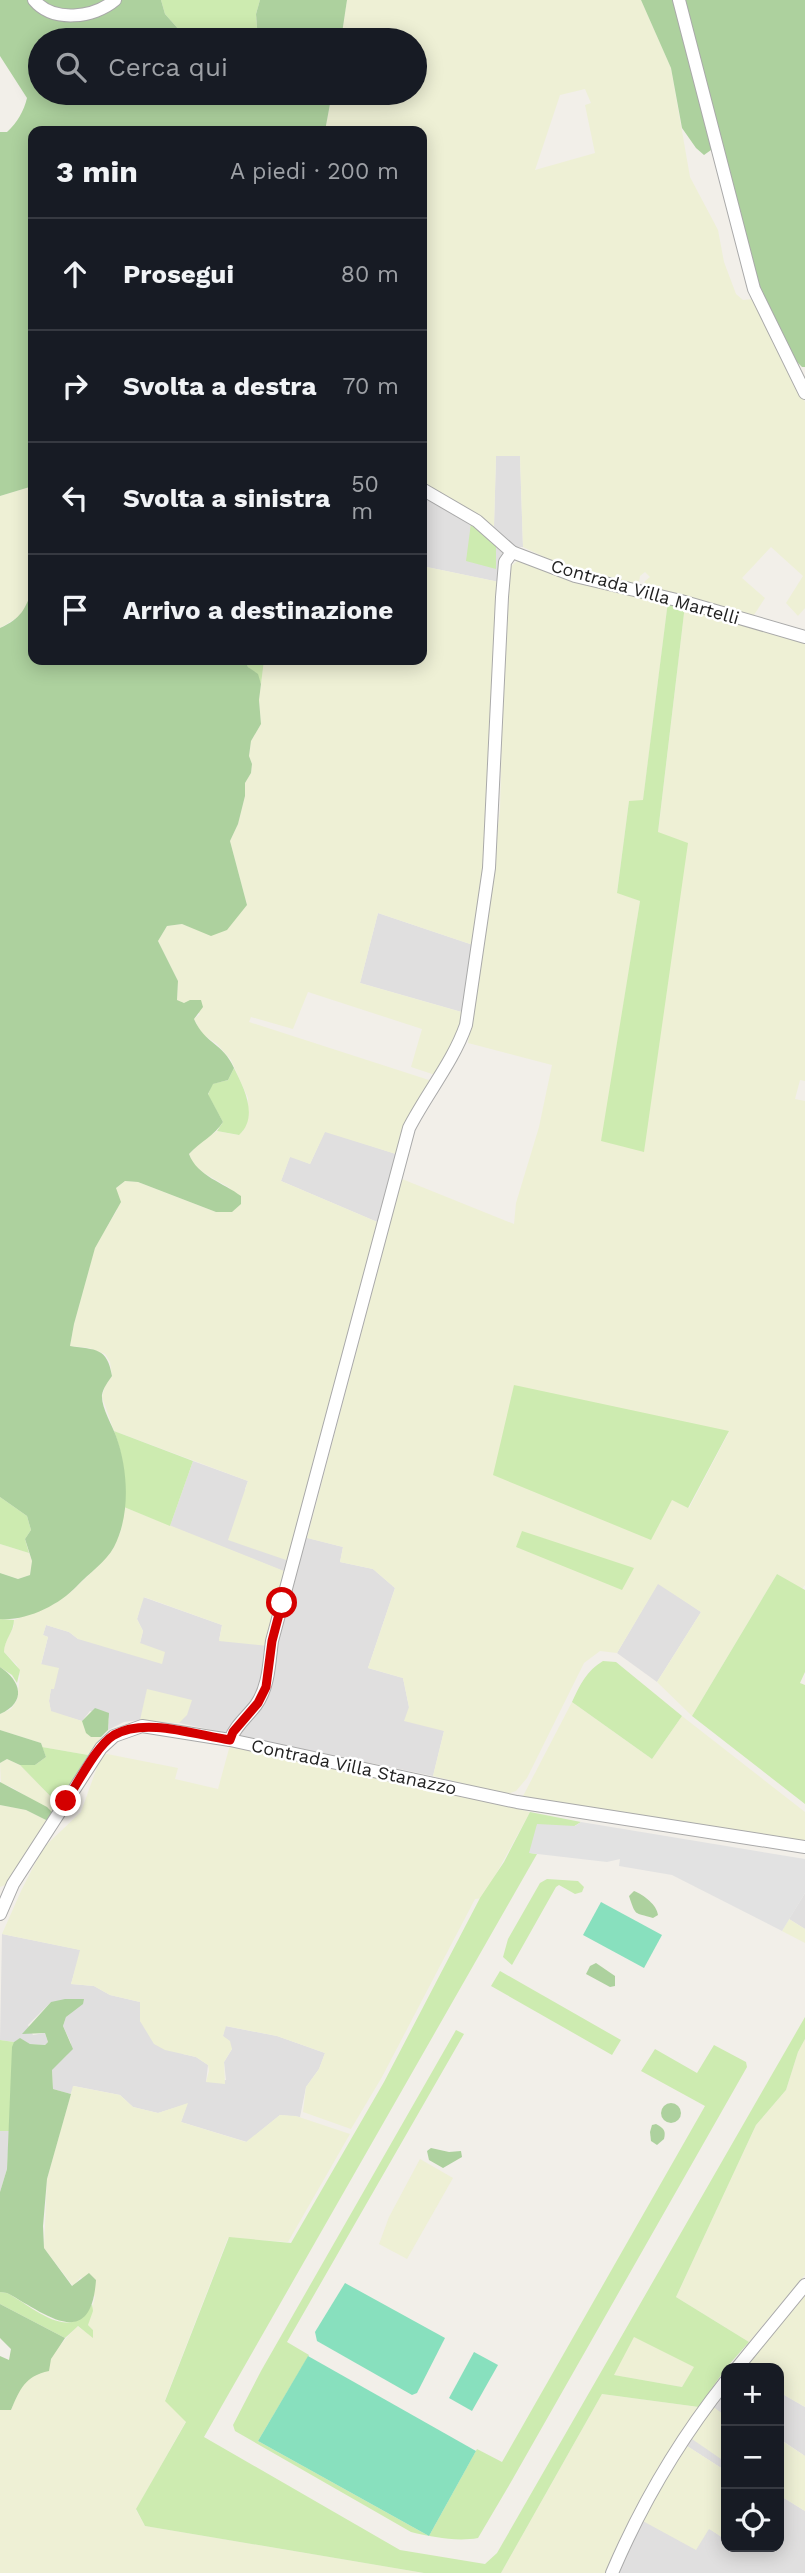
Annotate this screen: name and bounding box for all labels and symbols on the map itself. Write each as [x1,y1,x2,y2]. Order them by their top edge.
street label: Contrada Villa Martelli [549,555,742,628]
route start [266,1587,297,1618]
street label: Contrada Villa Stanazzo [249,1734,459,1799]
route end [50,1785,81,1816]

